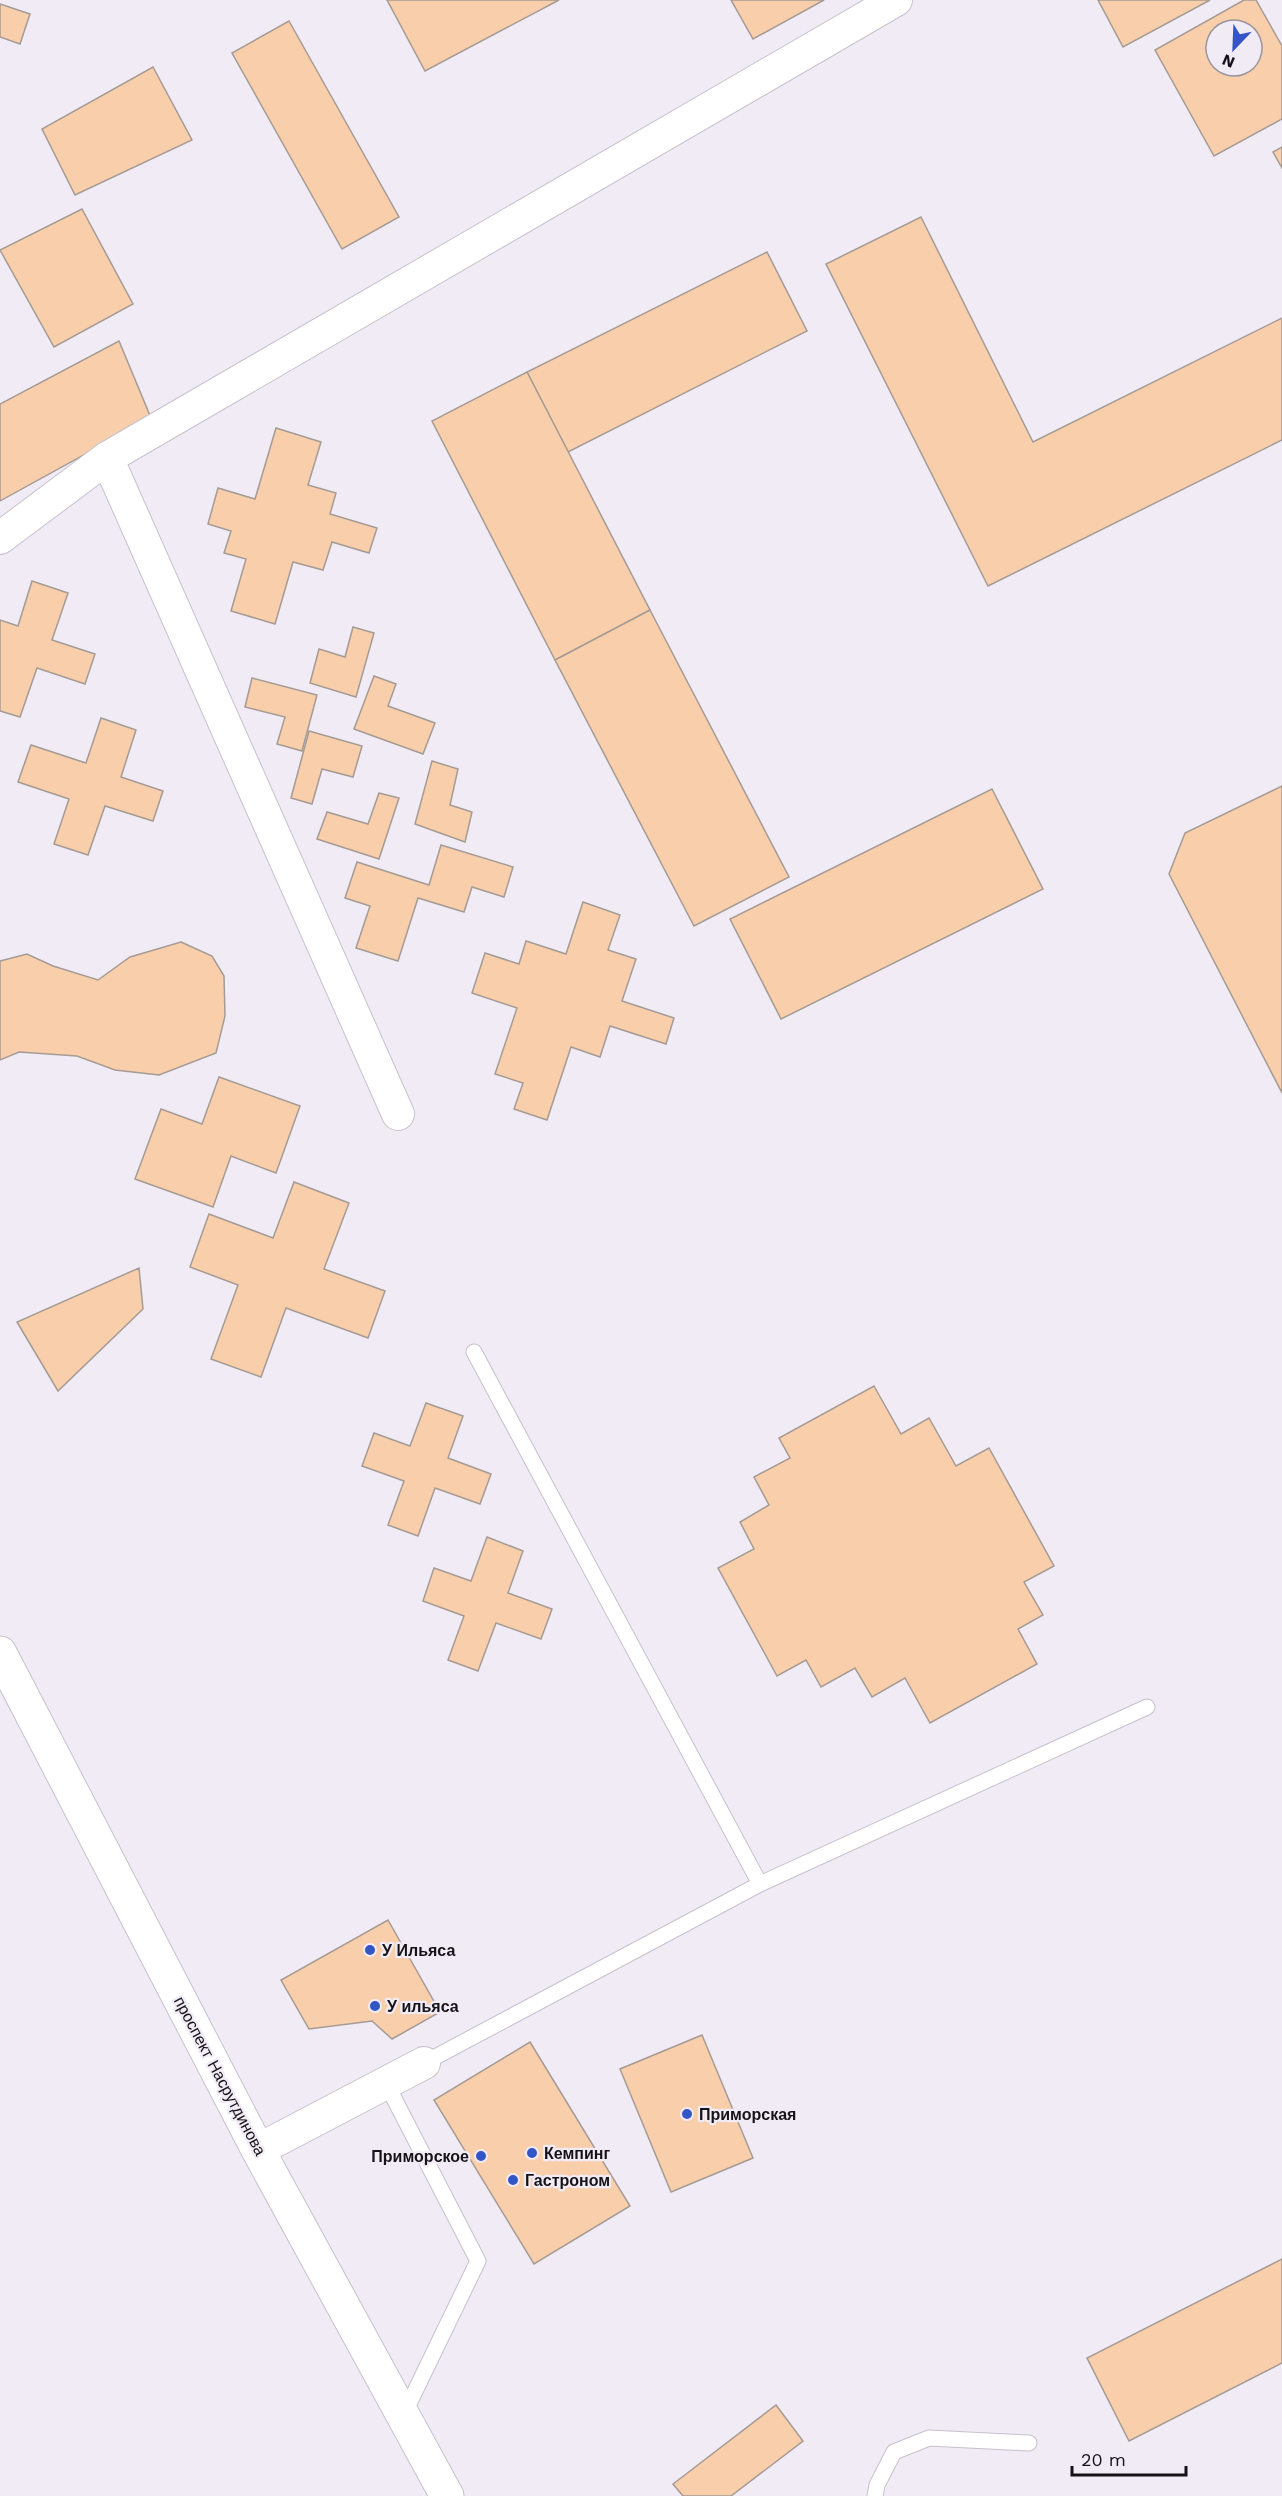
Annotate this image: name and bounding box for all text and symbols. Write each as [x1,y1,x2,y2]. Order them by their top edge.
north arrow [1204,18,1264,78]
text: N [1219,50,1238,72]
place label: У Ильяса [382,1941,455,1960]
marker: У Ильяса [363,1943,377,1957]
street label: проспект Насрутдинова [170,1993,270,2159]
place label: У ильяса [387,1997,459,2016]
marker: У ильяса [368,1999,382,2013]
place label: Приморская [699,2105,796,2124]
marker: Приморская [680,2107,694,2121]
place label: Кемпинг [544,2144,610,2163]
marker: Кемпинг [525,2146,539,2160]
place label: Приморское [371,2147,469,2166]
marker: Приморское [474,2149,488,2163]
place label: Гастроном [525,2171,610,2190]
marker: Гастроном [506,2173,520,2187]
scale bar [1072,2439,1186,2477]
text: 20 m [1081,2449,1126,2470]

